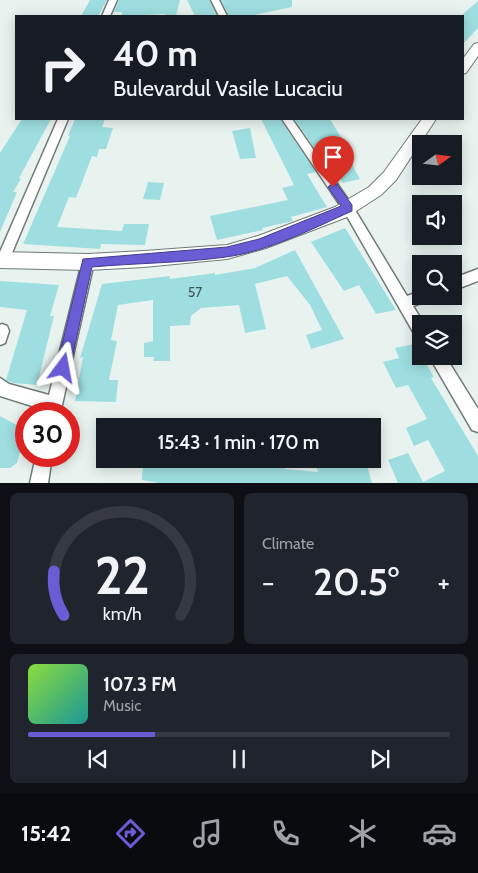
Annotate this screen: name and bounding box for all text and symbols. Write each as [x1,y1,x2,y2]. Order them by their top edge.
text: 40 m [113,32,198,75]
icon: right [30,35,95,100]
text: Bulevardul Vasile Lucaciu [113,75,343,102]
north arrow [412,135,462,185]
map controls [412,135,462,365]
pin [312,136,354,187]
icon: arrive [319,143,347,171]
button: sound [412,195,462,245]
button: search [412,255,462,305]
house number: 57 [188,283,202,301]
button: layers [412,315,462,365]
position arrow [36,341,88,393]
speed limit sign: 30 [15,402,80,467]
text: 15:43 · 1 min · 170 m [158,431,319,454]
text: Climate [262,534,314,553]
text: 22 [94,544,150,607]
text: 20.5° [313,558,399,605]
text: − [262,565,274,599]
text: + [438,565,450,599]
text: km/h [102,603,142,624]
text: 107.3 FM [103,673,177,696]
text: Music [103,696,141,715]
icon: previous [84,745,112,773]
icon: pause [225,745,253,773]
icon: next [366,745,394,773]
icon: directions [113,816,148,851]
icon: music [190,816,225,851]
icon: phone [268,816,303,851]
icon: climate [345,816,380,851]
icon: car [422,816,457,851]
text: 15:42 [21,820,71,847]

